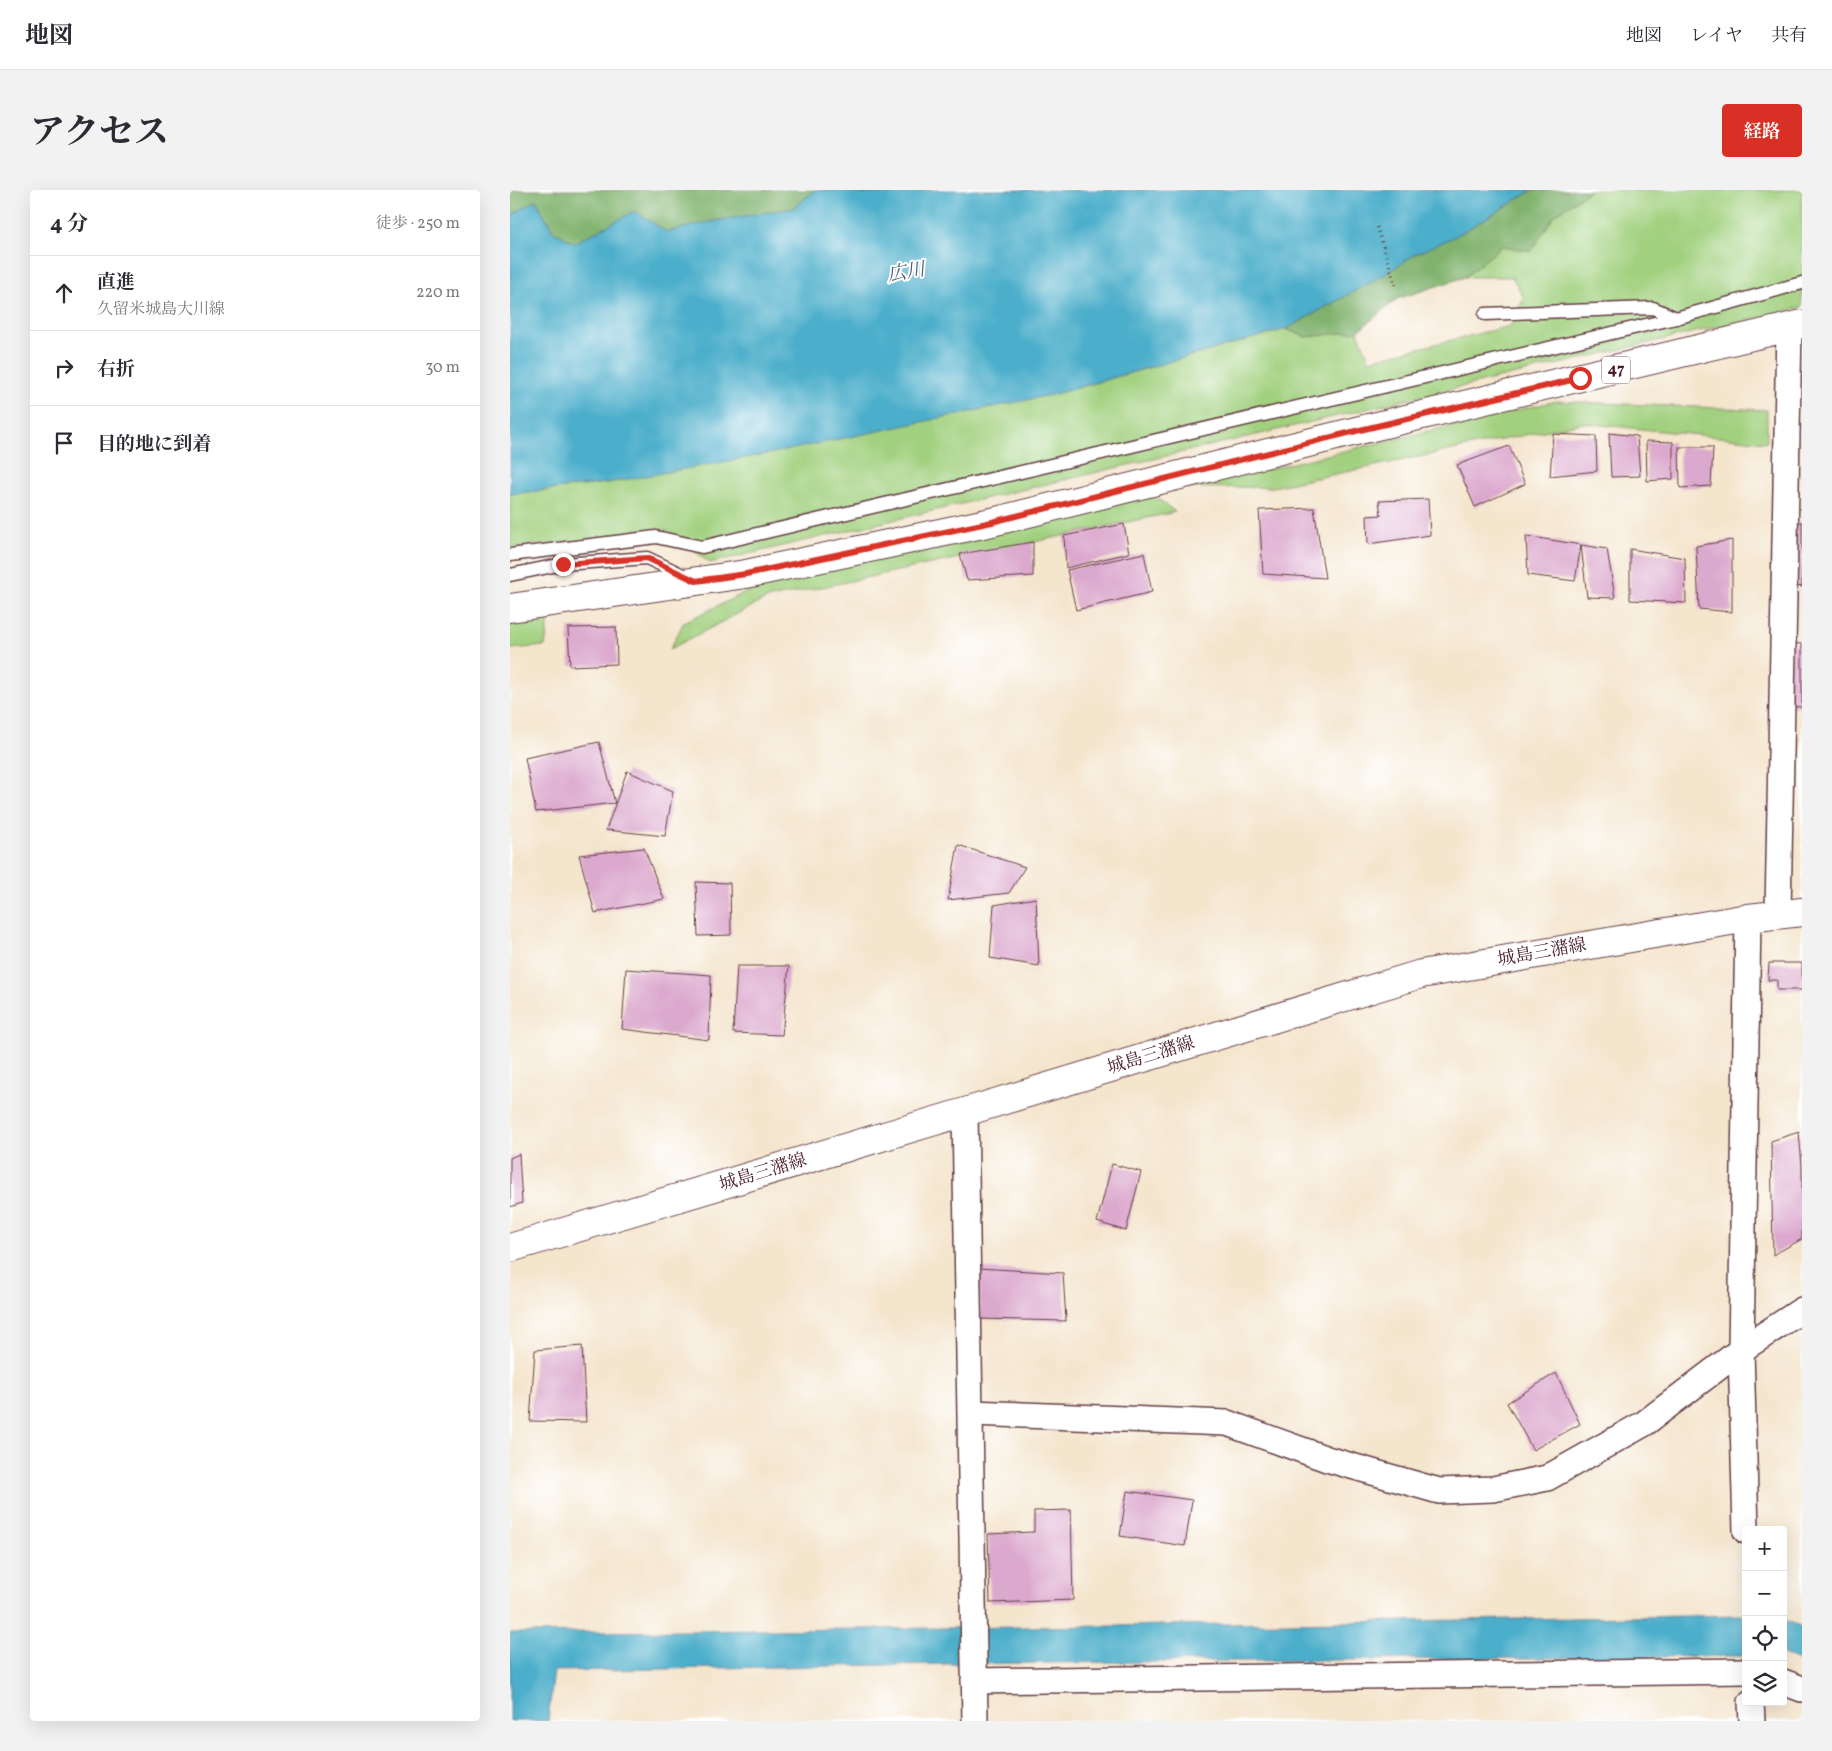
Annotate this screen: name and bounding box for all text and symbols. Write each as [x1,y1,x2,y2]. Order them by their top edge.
text: 地図 [25,20,73,54]
text: 地図 [1626,24,1662,49]
text: レイヤ [1690,24,1743,49]
text: 共有 [1771,24,1807,49]
button: 経路 [1722,104,1802,157]
text: アクセス [30,110,169,158]
text: 4 分 [50,210,88,239]
text: 徒歩 · 250 m [376,213,460,235]
water label: 広川 [885,257,929,289]
text: 直進 [97,270,135,296]
icon: ahead [50,279,78,307]
text: 220 m [416,282,460,304]
text: 久留米城島大川線 [97,299,225,321]
icon: right [50,354,78,382]
road number: 47 [1602,356,1630,384]
text: 右折 [97,357,135,383]
text: 30 m [425,357,460,379]
route start [1569,367,1592,390]
icon: arrive [50,429,78,457]
text: 目的地に到着 [97,432,211,458]
route end [552,553,575,576]
street label: 城島三潴線 [1496,933,1588,973]
street label: 城島三潴線 [1104,1031,1198,1081]
street label: 城島三潴線 [716,1148,810,1198]
map controls [1742,1526,1787,1706]
button: + [1742,1526,1787,1571]
button: − [1742,1571,1787,1616]
button: locate [1742,1616,1787,1661]
button: layers [1742,1661,1787,1706]

